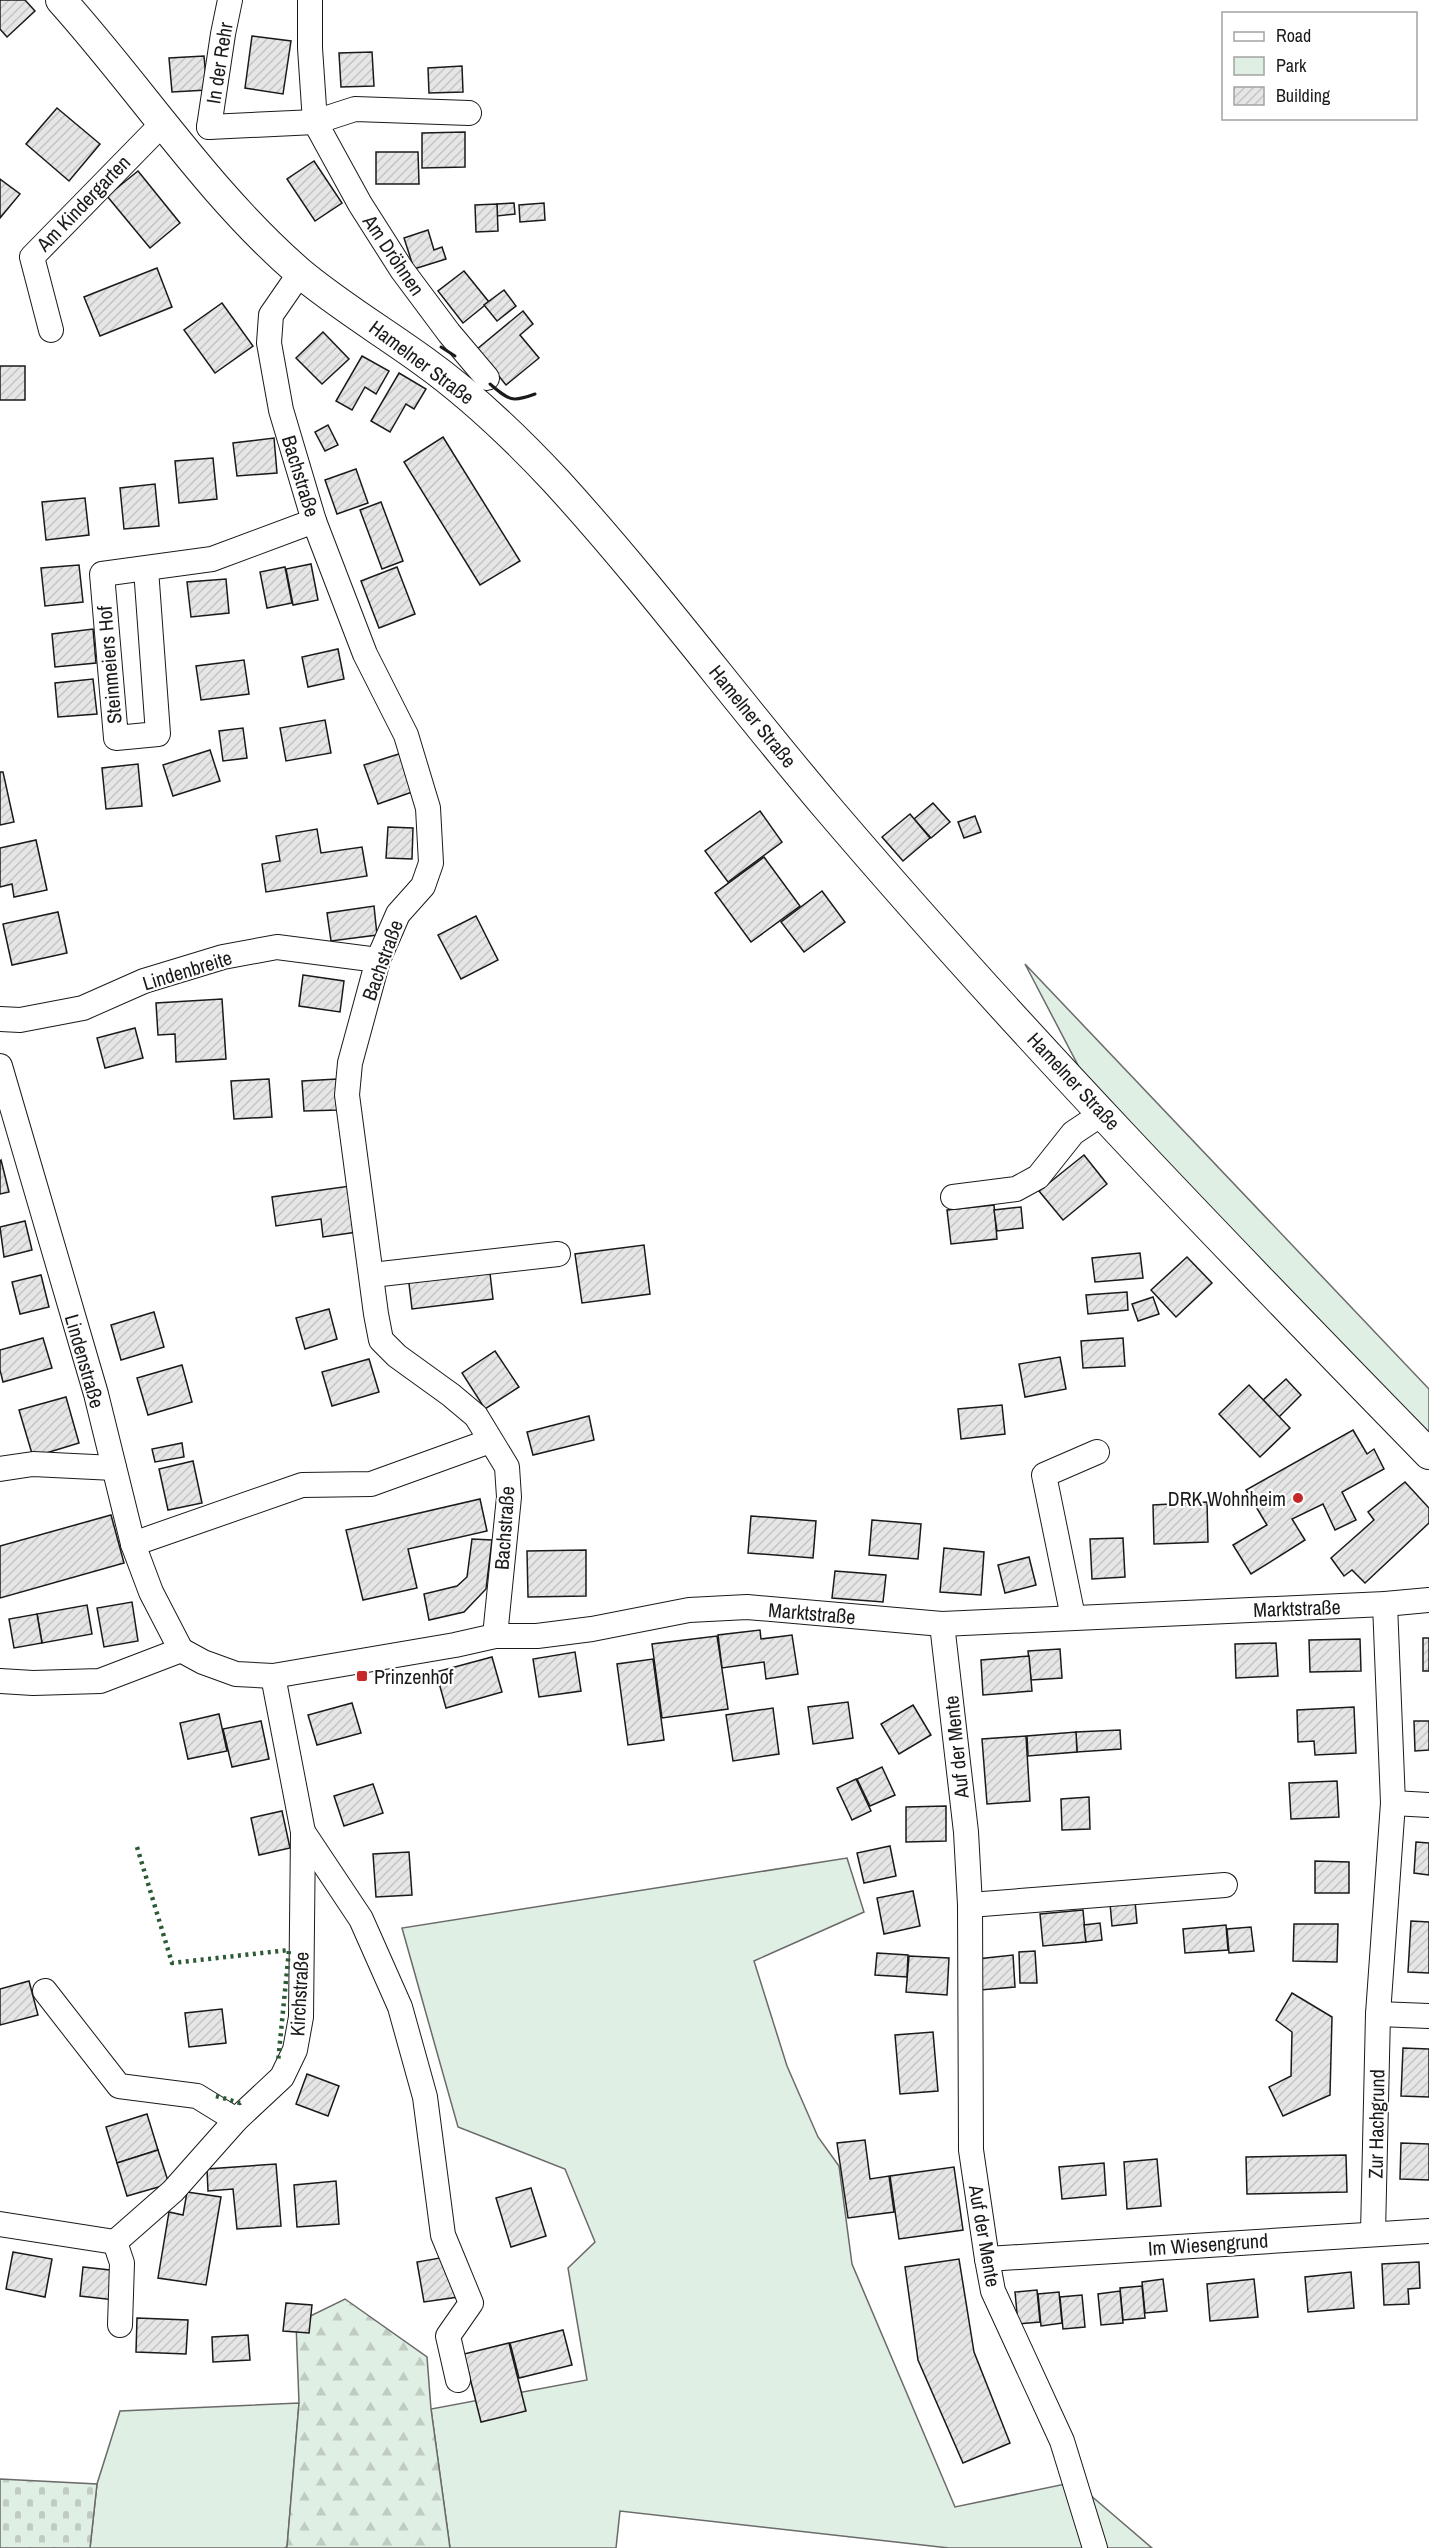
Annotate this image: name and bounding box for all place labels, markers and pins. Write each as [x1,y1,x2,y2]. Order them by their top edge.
place label: DRK Wohnheim [1168,1485,1286,1512]
marker: DRK Wohnheim [1291,1491,1305,1505]
place label: Prinzenhof [374,1663,454,1690]
marker: Prinzenhof [355,1669,369,1683]

